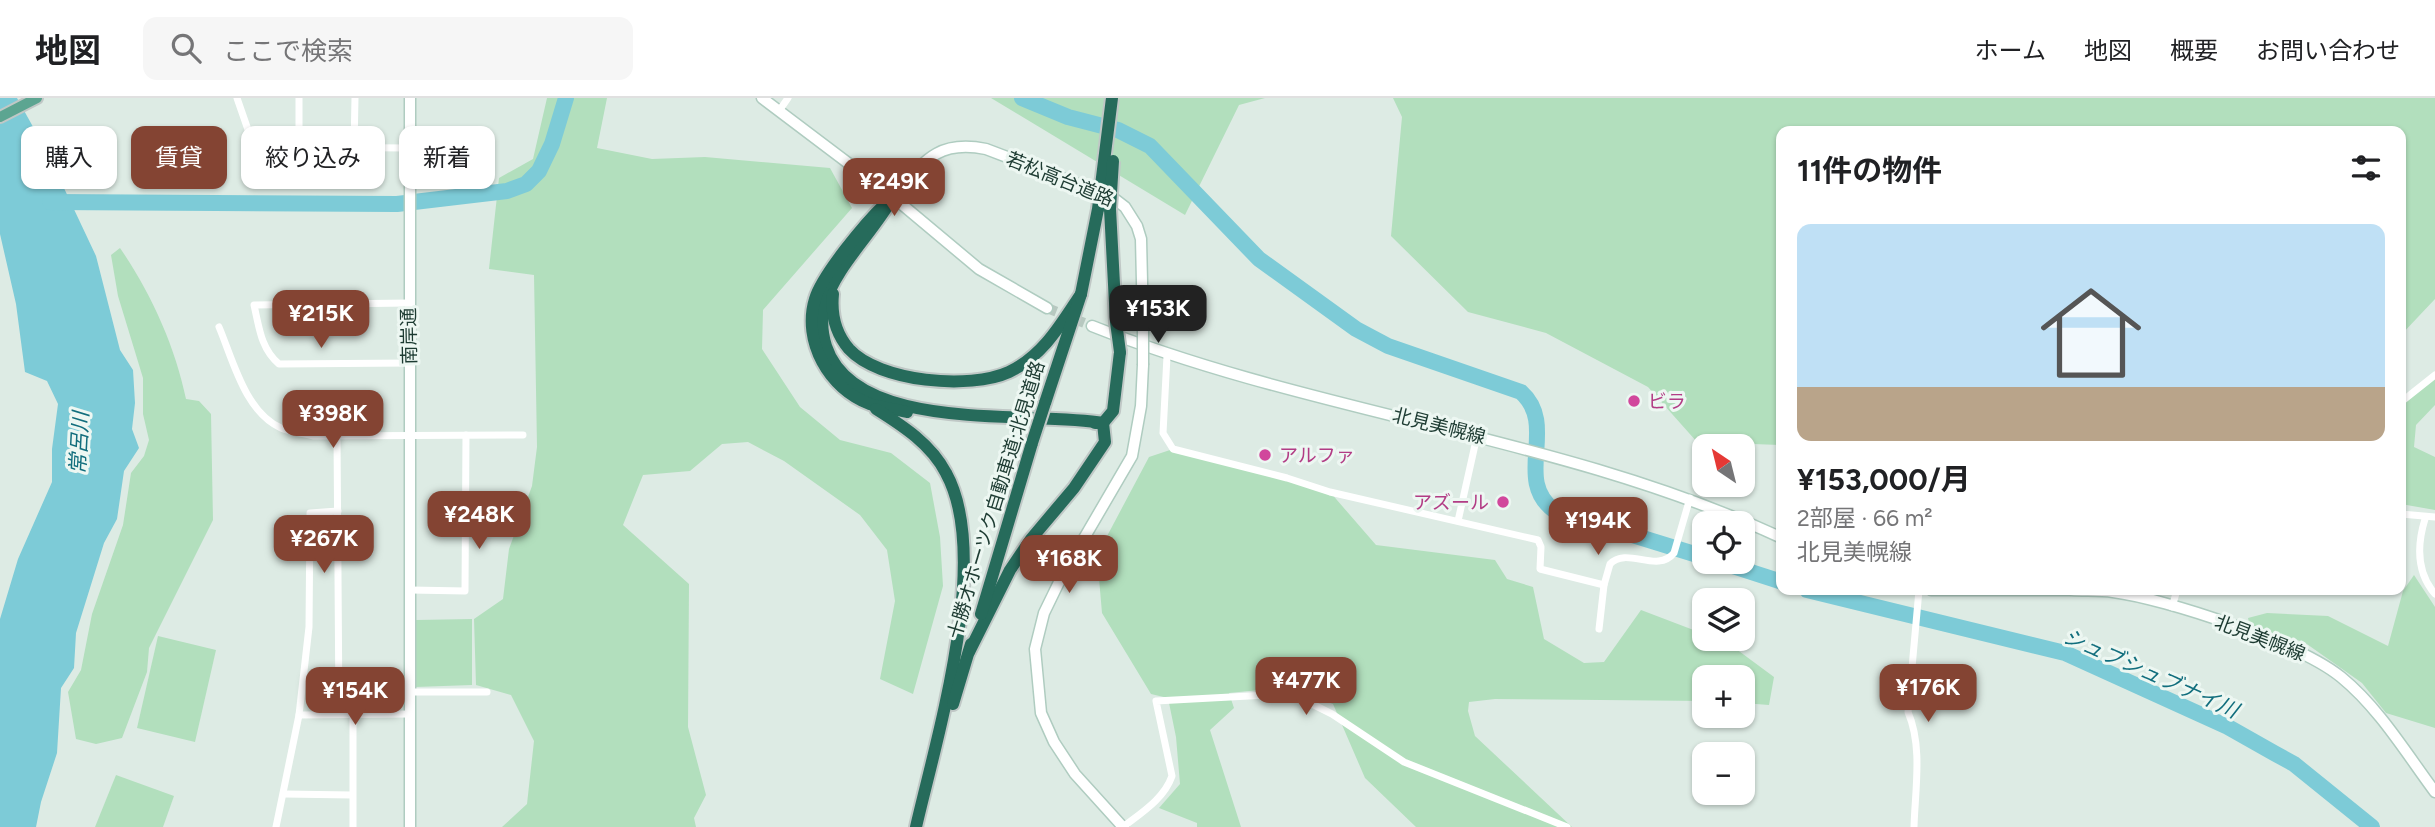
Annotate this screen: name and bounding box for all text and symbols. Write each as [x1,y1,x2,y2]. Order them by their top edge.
search box [143,17,633,80]
icon: search [167,29,205,67]
text: 地図 [35,31,101,70]
text: ここで検索 [223,35,353,67]
text: ホーム [1975,36,2046,65]
text: 地図 [2084,36,2132,65]
text: 概要 [2170,36,2218,65]
text: お問い合わせ [2256,36,2400,65]
chip: 購入 [21,126,117,189]
chip: 賃貸 [131,126,227,189]
chip: 絞り込み [241,126,385,189]
chip: 新着 [399,126,495,189]
street label: 若松高台道路 [1003,147,1117,211]
icon: filters [2347,149,2385,187]
text: 11件の物件 [1797,152,1942,189]
pin: ¥249K [845,158,943,218]
text: ¥249K [859,167,929,195]
icon: home [2028,270,2154,396]
pin: ¥153K [1109,286,1207,345]
pin: ¥215K [272,290,370,350]
text: ¥153K [1126,294,1190,322]
text: ¥215K [288,299,354,327]
street label: 南岸通 [397,307,421,365]
street label: 十勝オホーツク自動車道;北見道路 [943,358,1049,642]
pin: ¥398K [284,390,382,450]
place label: ビラ [1648,390,1686,413]
marker: ビラ [1626,393,1642,409]
text: ¥398K [298,399,368,427]
street label: 北見美幌線 [1390,403,1488,449]
water label: 常呂川 [65,409,93,475]
north arrow [1692,434,1755,497]
map controls [1692,434,1755,805]
place label: アルファ [1279,444,1355,467]
marker: アルファ [1257,447,1273,463]
text: ¥153,000/月 [1797,461,1971,498]
pin: ¥248K [430,491,528,551]
place label: アズール [1413,491,1489,514]
marker: アズール [1495,494,1511,510]
pin: ¥194K [1549,498,1647,557]
text: ¥248K [444,500,514,528]
text: 2部屋 · 66 m² [1797,504,1933,532]
text: ¥194K [1565,506,1631,534]
button: locate [1692,511,1755,574]
pin: ¥267K [275,516,373,575]
text: ¥267K [290,524,358,552]
pin: ¥168K [1020,536,1118,595]
text: 北見美幌線 [1797,538,1912,566]
text: ¥168K [1036,544,1102,572]
button: layers [1692,588,1755,651]
street label: 北見美幌線 [2212,610,2308,666]
water label: シュブシュブナイ川 [2060,623,2244,724]
pin: ¥477K [1257,658,1355,717]
pin: ¥176K [1879,664,1977,724]
button: + [1692,665,1755,728]
text: ¥477K [1271,666,1341,694]
pin: ¥154K [306,668,404,727]
text: ¥176K [1896,673,1960,701]
text: ¥154K [322,676,388,704]
button: − [1692,742,1755,805]

